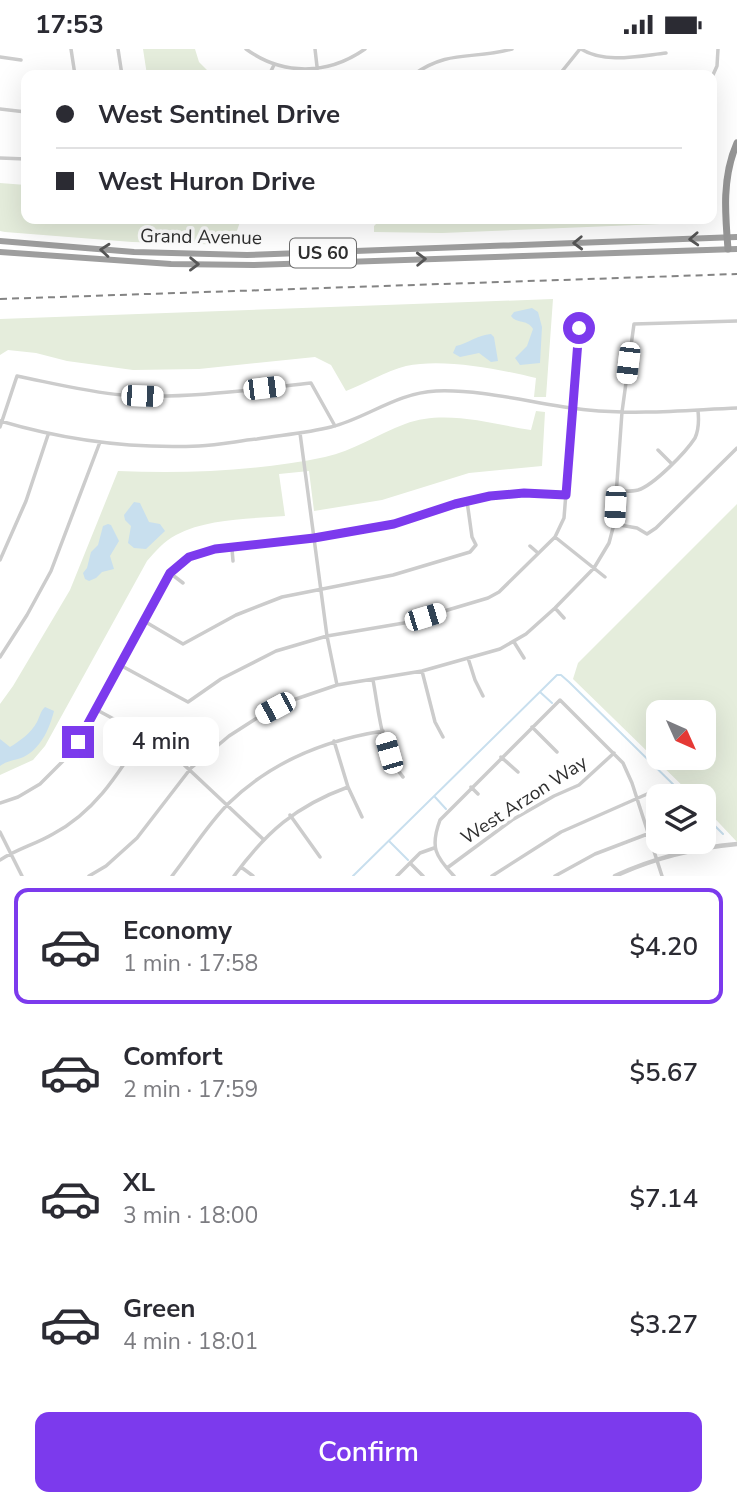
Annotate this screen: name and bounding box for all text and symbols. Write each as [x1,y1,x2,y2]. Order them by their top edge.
text: 17:53 [35,7,104,42]
text: West Sentinel Drive [98,97,340,132]
text: West Huron Drive [98,164,315,199]
street label: Grand Avenue [140,223,262,251]
one-way arrow [688,231,699,246]
one-way arrow [572,236,583,251]
road number: US 60 [290,239,356,267]
one-way arrow [100,243,111,258]
one-way arrow [416,252,427,267]
one-way arrow [188,257,199,272]
route start [563,312,595,344]
car [616,341,641,385]
car [242,375,287,401]
car [121,385,164,407]
car [604,485,627,529]
car [402,601,449,633]
car [252,689,299,727]
north arrow [646,700,716,770]
map controls [646,700,716,854]
callout: 4 min [102,717,218,767]
route end [62,726,94,758]
text: 4 min [132,726,190,757]
car [374,730,405,776]
street label: West Arzon Way [456,749,592,851]
button: layers [646,784,716,854]
text: Economy [123,913,232,948]
icon: car [39,915,102,978]
text: $4.20 [629,929,698,964]
text: 1 min · 17:58 [123,948,258,979]
text: Comfort [123,1039,223,1074]
icon: car [39,1041,102,1104]
text: $5.67 [629,1055,698,1090]
text: 2 min · 17:59 [123,1074,258,1105]
text: XL [123,1165,155,1200]
icon: car [39,1167,102,1230]
text: $7.14 [629,1181,698,1216]
text: 3 min · 18:00 [123,1200,258,1231]
text: Green [123,1291,196,1326]
icon: car [39,1293,102,1356]
text: $3.27 [629,1307,698,1342]
text: 4 min · 18:01 [123,1326,258,1357]
button: Confirm [35,1412,702,1492]

